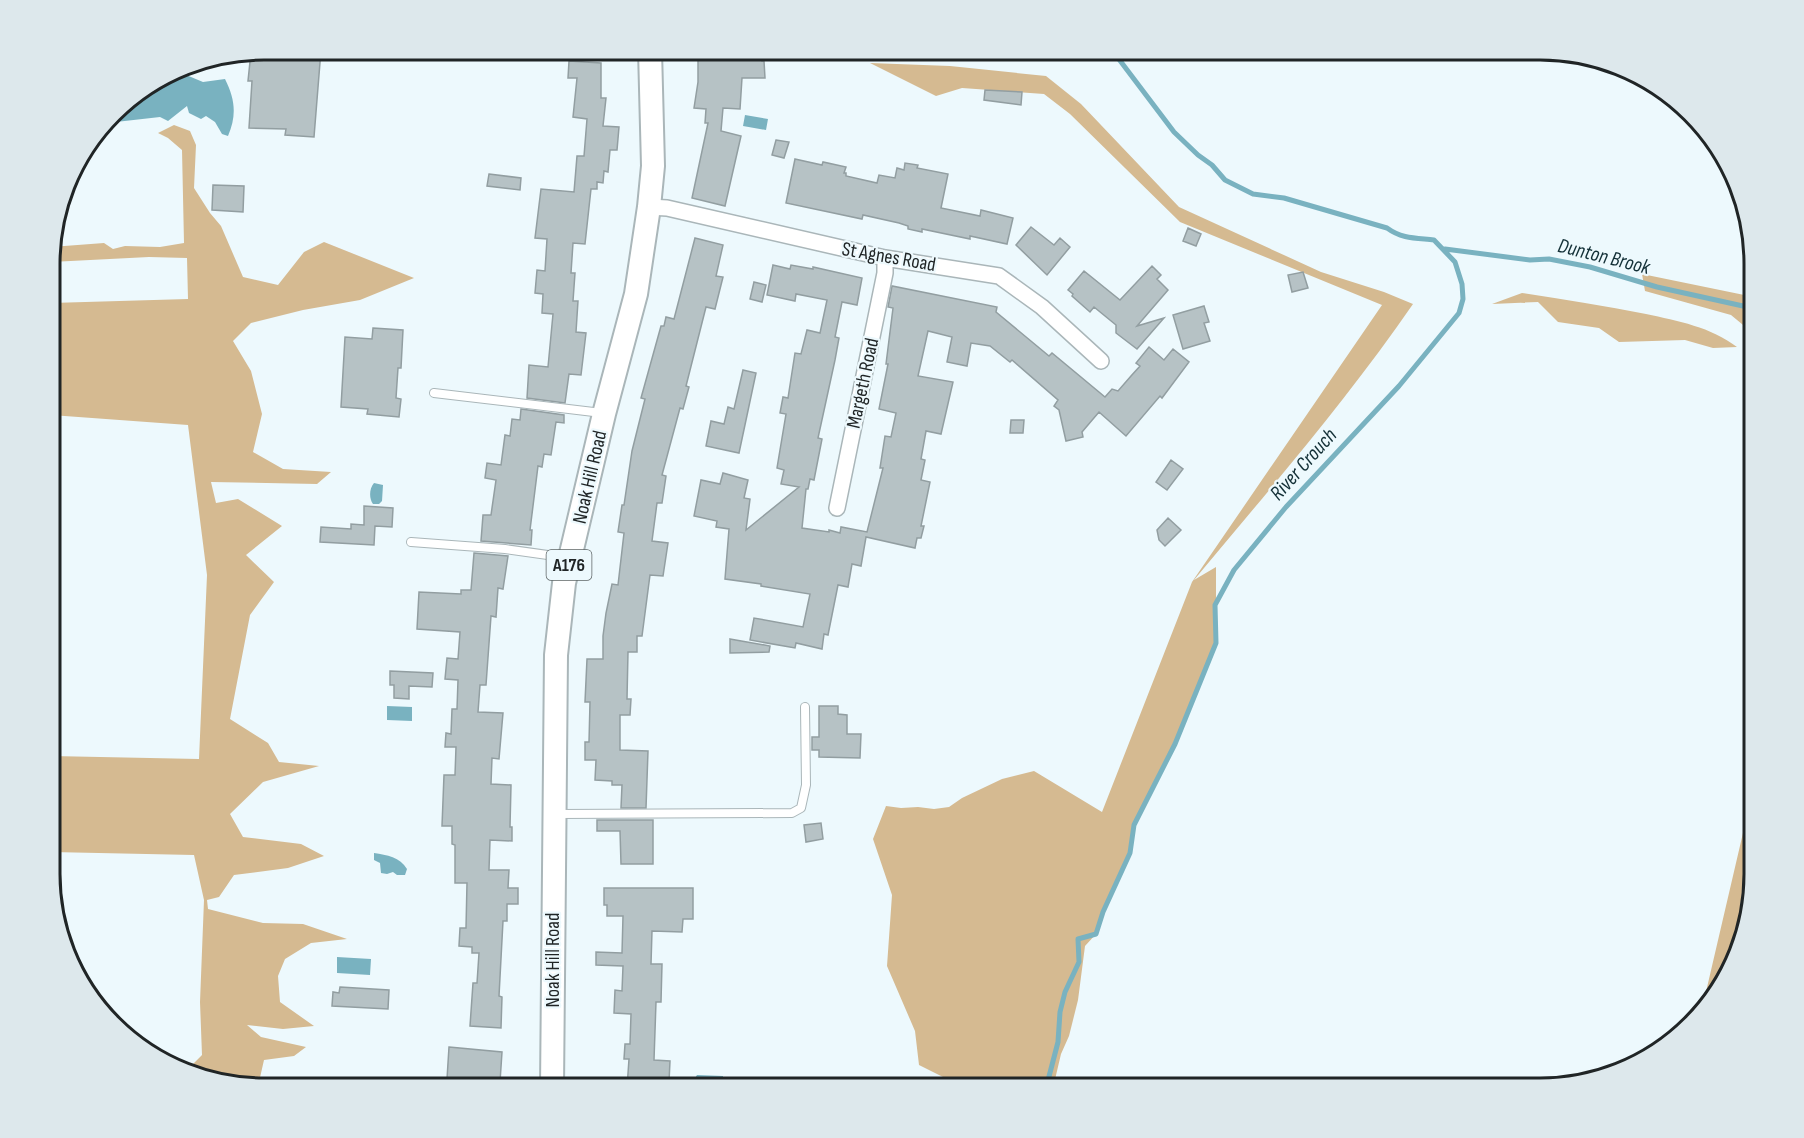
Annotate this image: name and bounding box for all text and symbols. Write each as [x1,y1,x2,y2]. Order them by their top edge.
water label: Dunton Brook [1555,233,1654,280]
street label: St Agnes Road [840,237,938,277]
street label: Margeth Road [842,336,884,431]
water label: River Crouch [1265,423,1342,505]
street label: Noak Hill Road [568,428,612,526]
road number: A176 [546,550,592,580]
street label: Noak Hill Road [541,913,565,1007]

